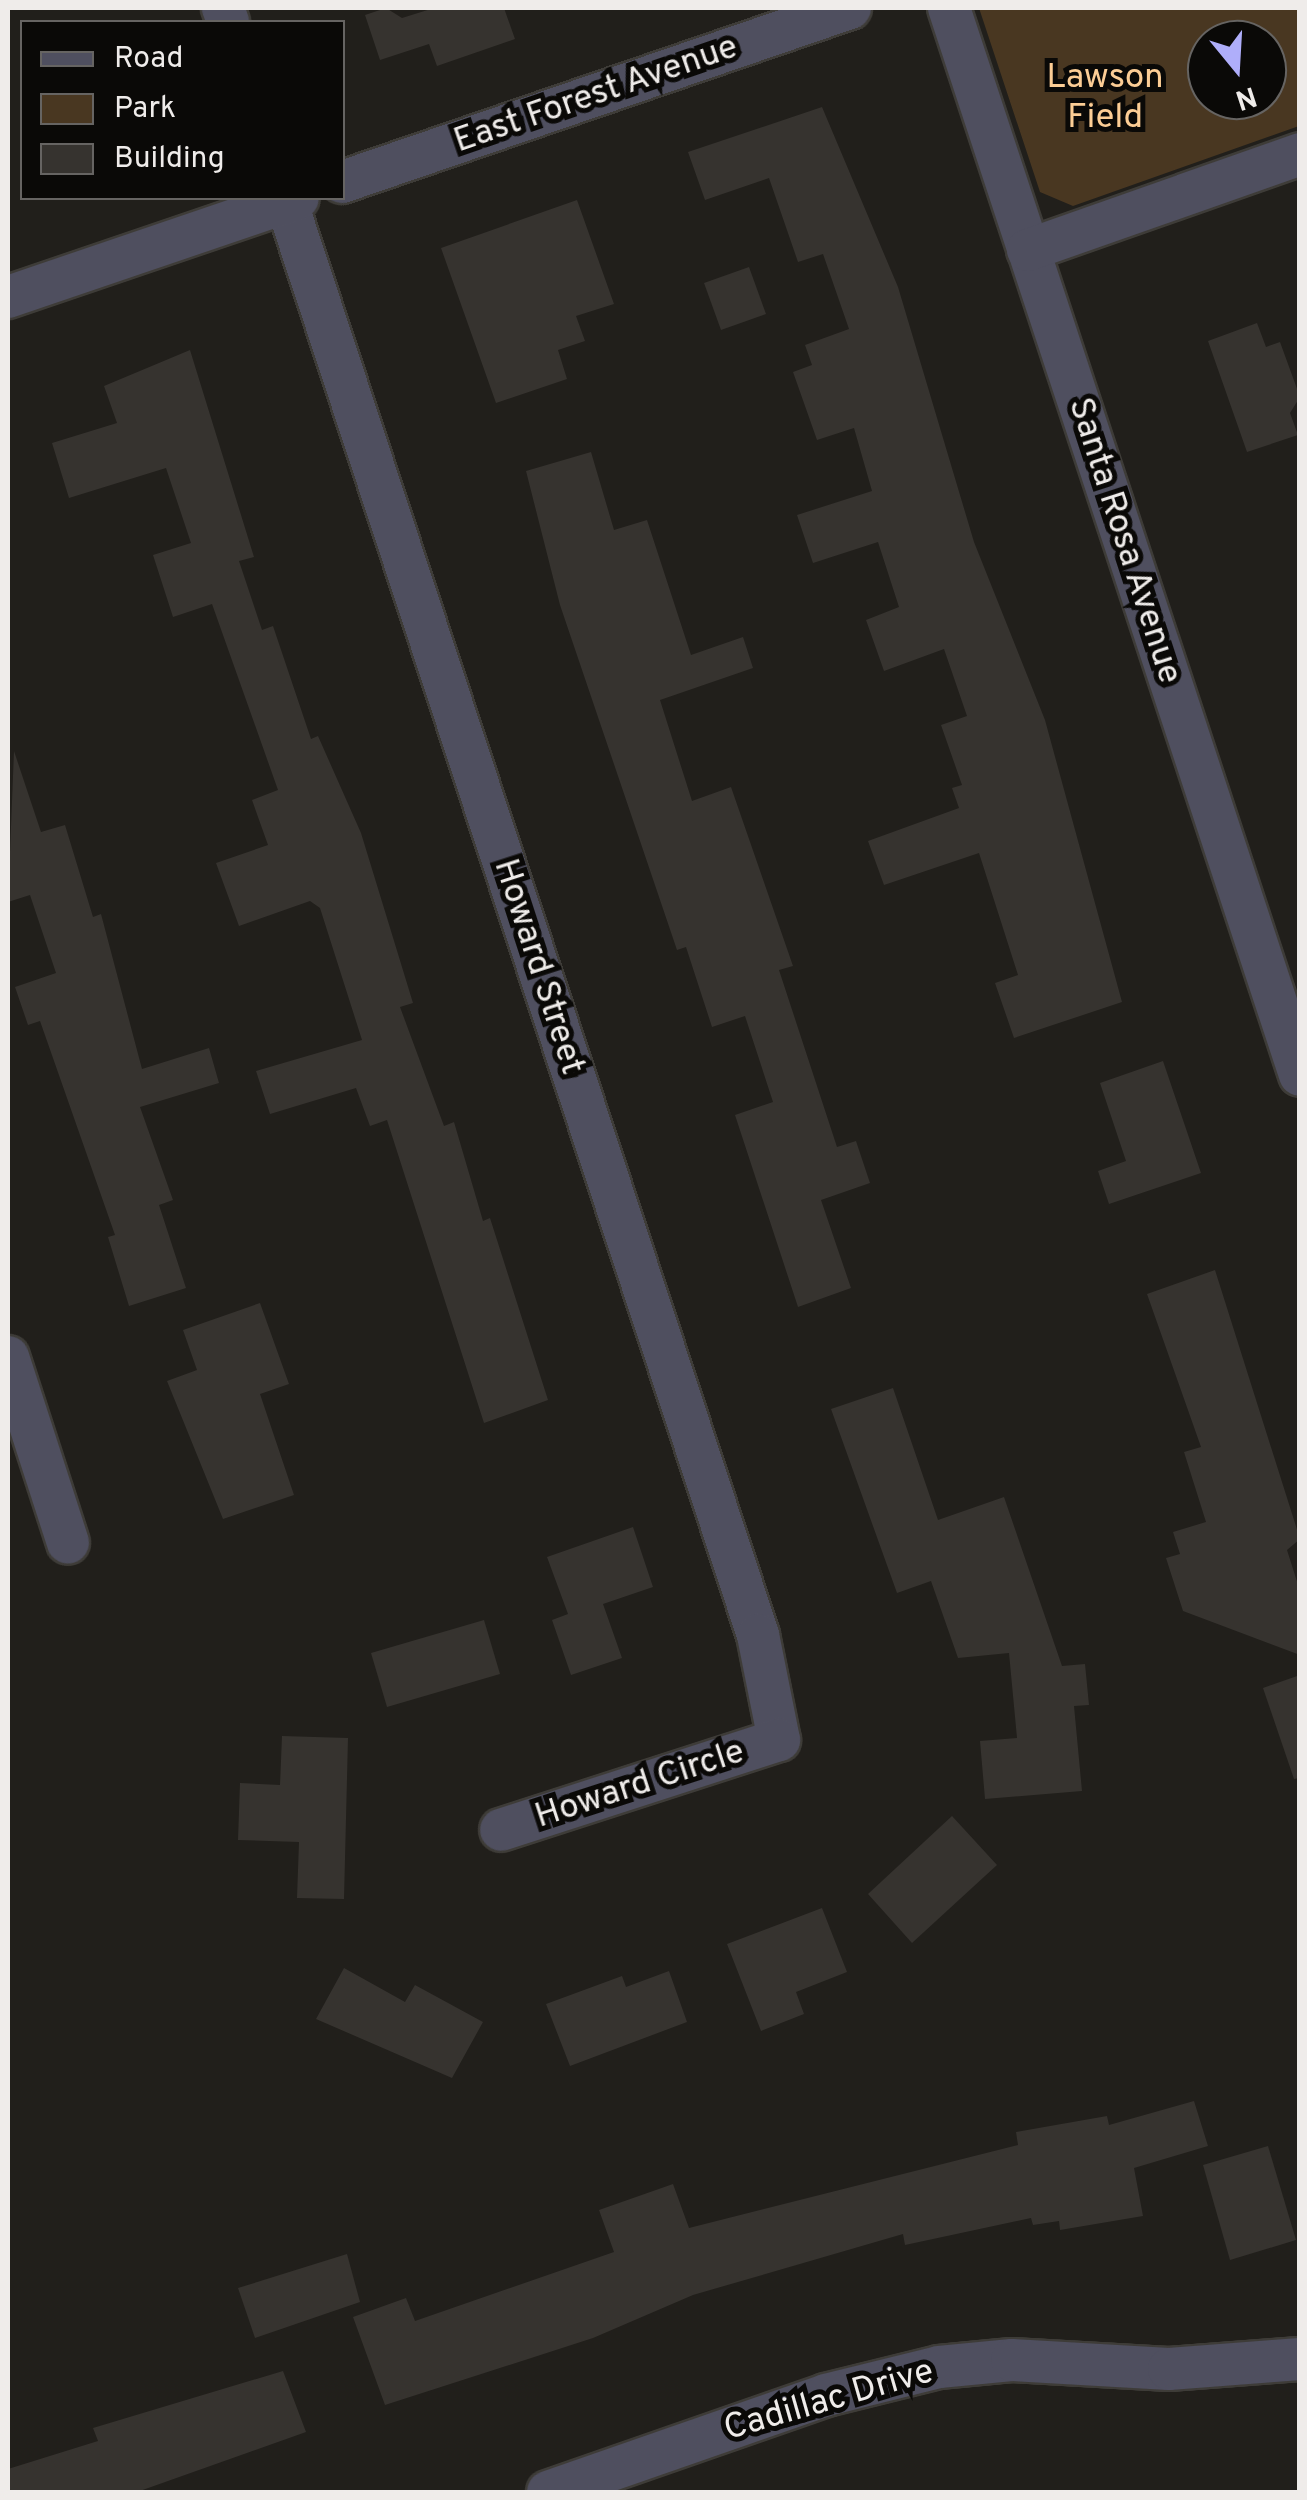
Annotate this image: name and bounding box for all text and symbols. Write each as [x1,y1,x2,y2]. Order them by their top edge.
legend [20,20,345,200]
north arrow [1187,20,1287,120]
street label: East Forest Avenue [448,27,744,163]
text: Road [114,41,183,78]
park label: Lawson Field [1046,57,1164,139]
text: N [1231,76,1261,117]
text: Park [114,91,176,128]
text: Building [114,141,225,178]
street label: Santa Rosa Avenue [1058,392,1190,690]
street label: Howard Street [483,854,593,1080]
street label: Howard Circle [530,1731,750,1839]
street label: Cadillac Drive [719,2351,939,2451]

